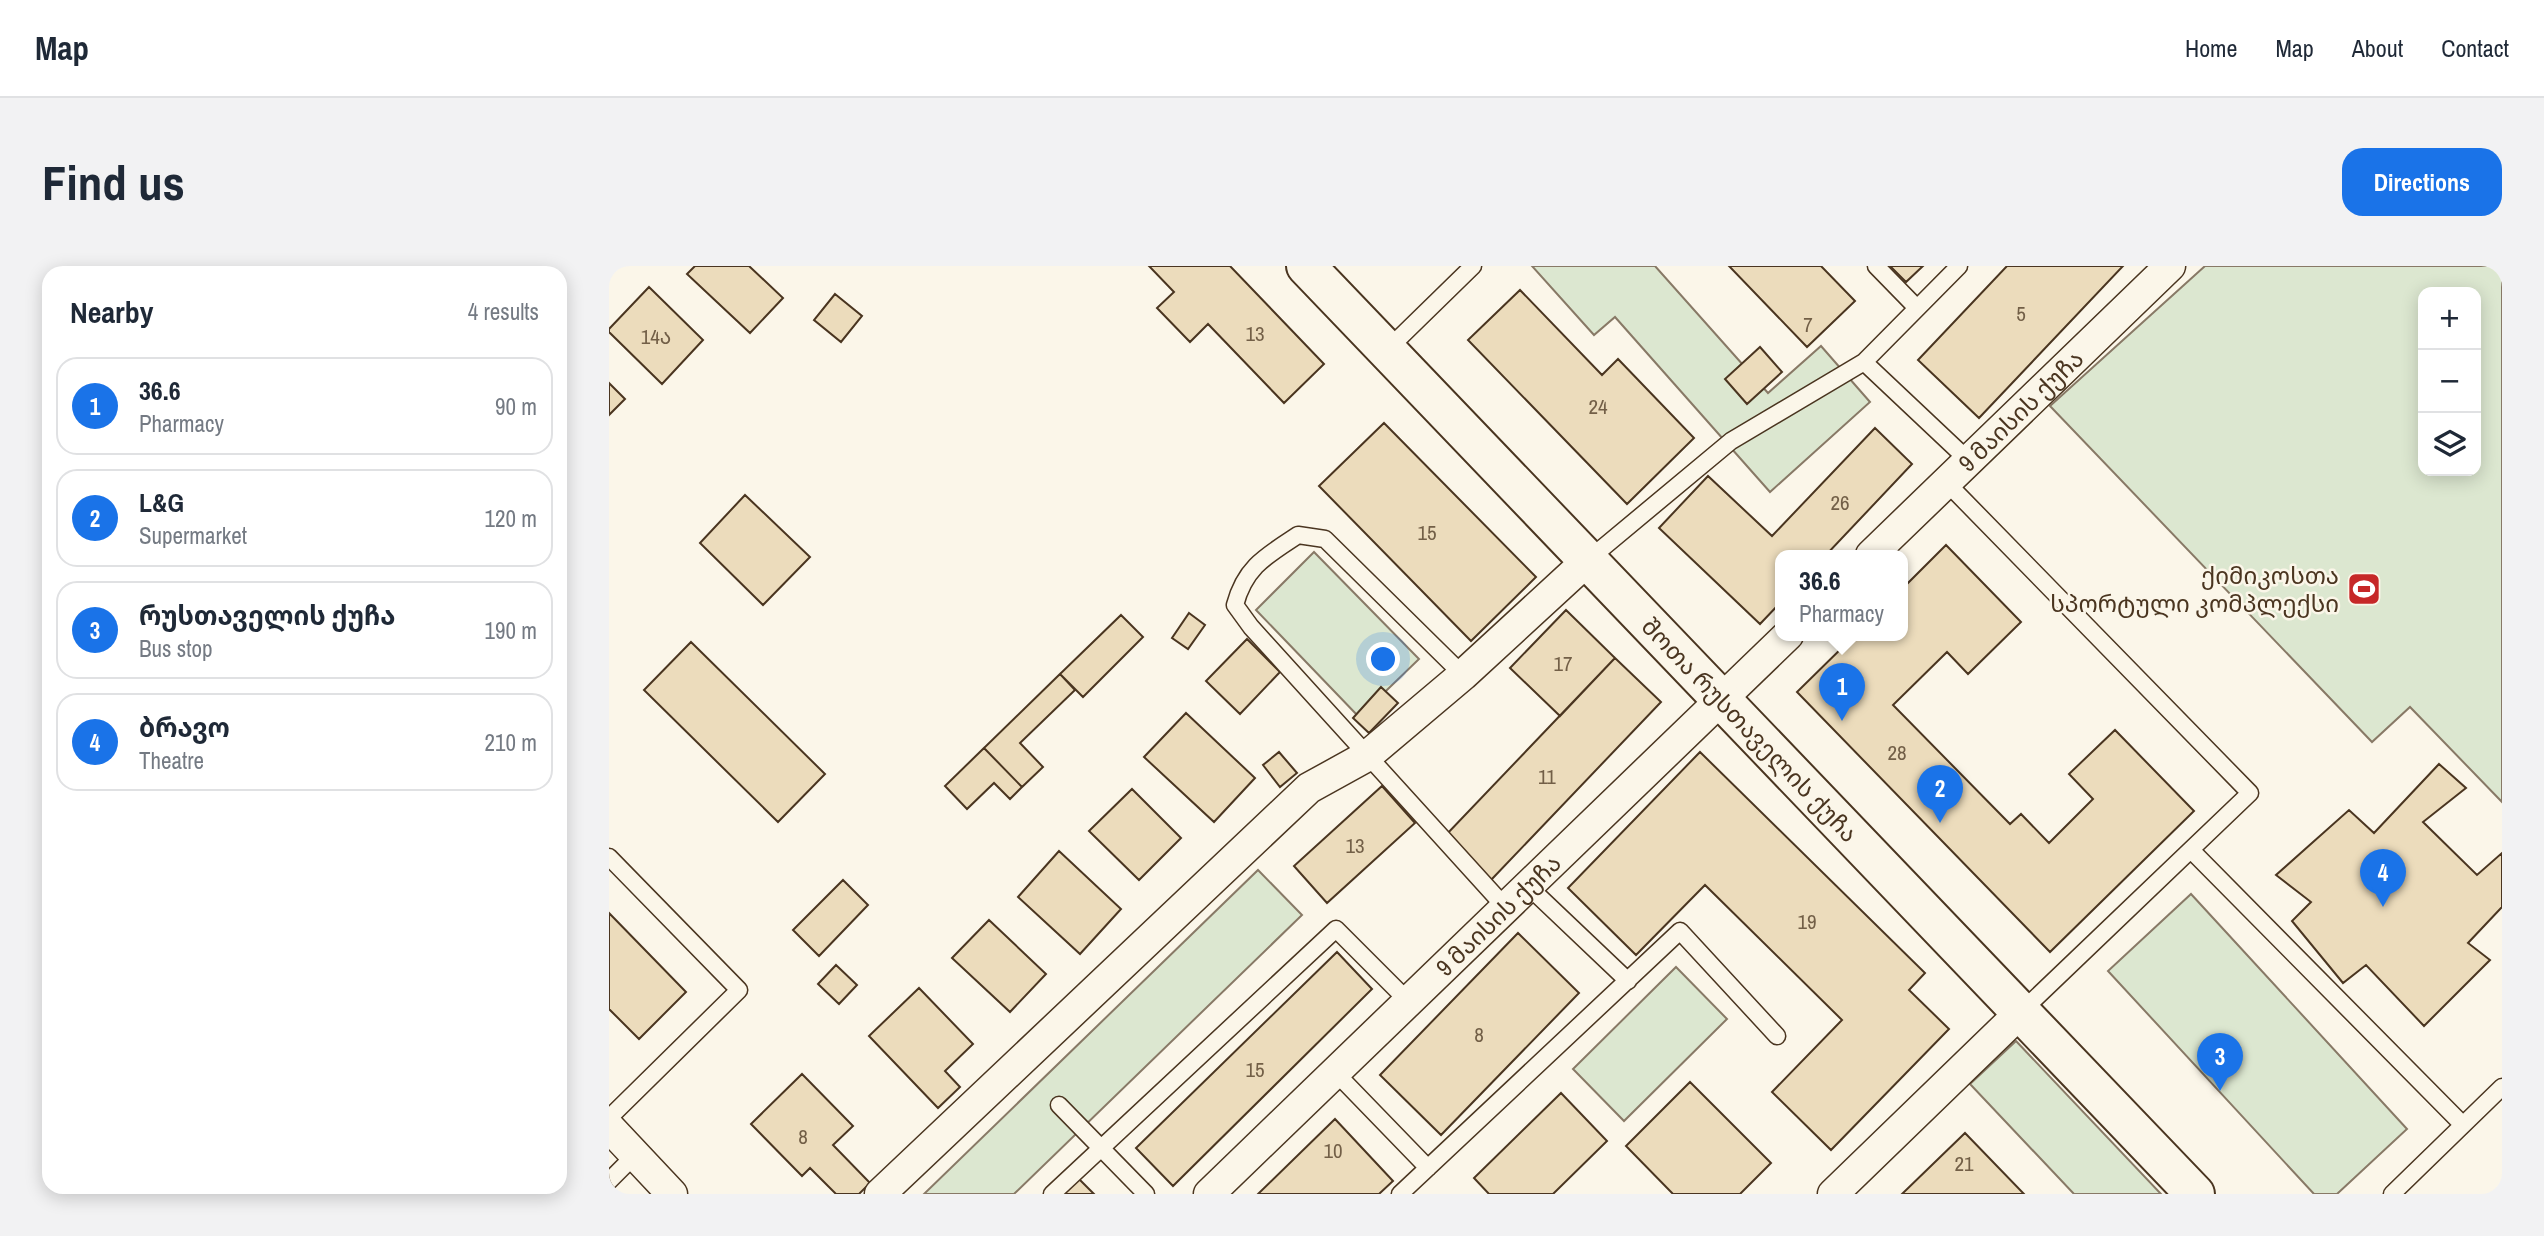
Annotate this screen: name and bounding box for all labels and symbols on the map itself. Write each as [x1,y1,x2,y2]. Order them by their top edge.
house number: 5 [2016,299,2026,328]
house number: 7 [1803,310,1813,339]
house number: 13 [1245,319,1265,348]
house number: 14ა [641,322,671,351]
street label: 9 მაისის ქუჩა [1951,343,2090,478]
house number: 24 [1588,392,1608,421]
house number: 26 [1830,488,1850,517]
house number: 15 [1417,518,1437,547]
place label: ქიმიკოსთა სპორტული კომპლექსი [2050,559,2339,619]
sports icon: ქიმიკოსთა სპორტული კომპლექსი [2345,570,2383,608]
street label: შოთა რუსთაველის ქუჩა [1635,610,1865,849]
your location [1366,642,1400,676]
house number: 17 [1553,649,1573,678]
pin: 1 [1819,663,1865,721]
house number: 28 [1887,738,1907,767]
house number: 11 [1538,762,1556,791]
pin: 2 [1917,765,1963,823]
house number: 13 [1345,831,1365,860]
street label: 9 მაისის ქუჩა [1429,847,1568,983]
pin: 4 [2360,849,2406,907]
house number: 19 [1797,907,1817,936]
house number: 8 [1474,1020,1484,1049]
pin: 3 [2197,1033,2243,1091]
house number: 15 [1245,1055,1265,1084]
house number: 8 [798,1122,808,1151]
house number: 10 [1323,1136,1343,1165]
house number: 21 [1954,1149,1974,1178]

